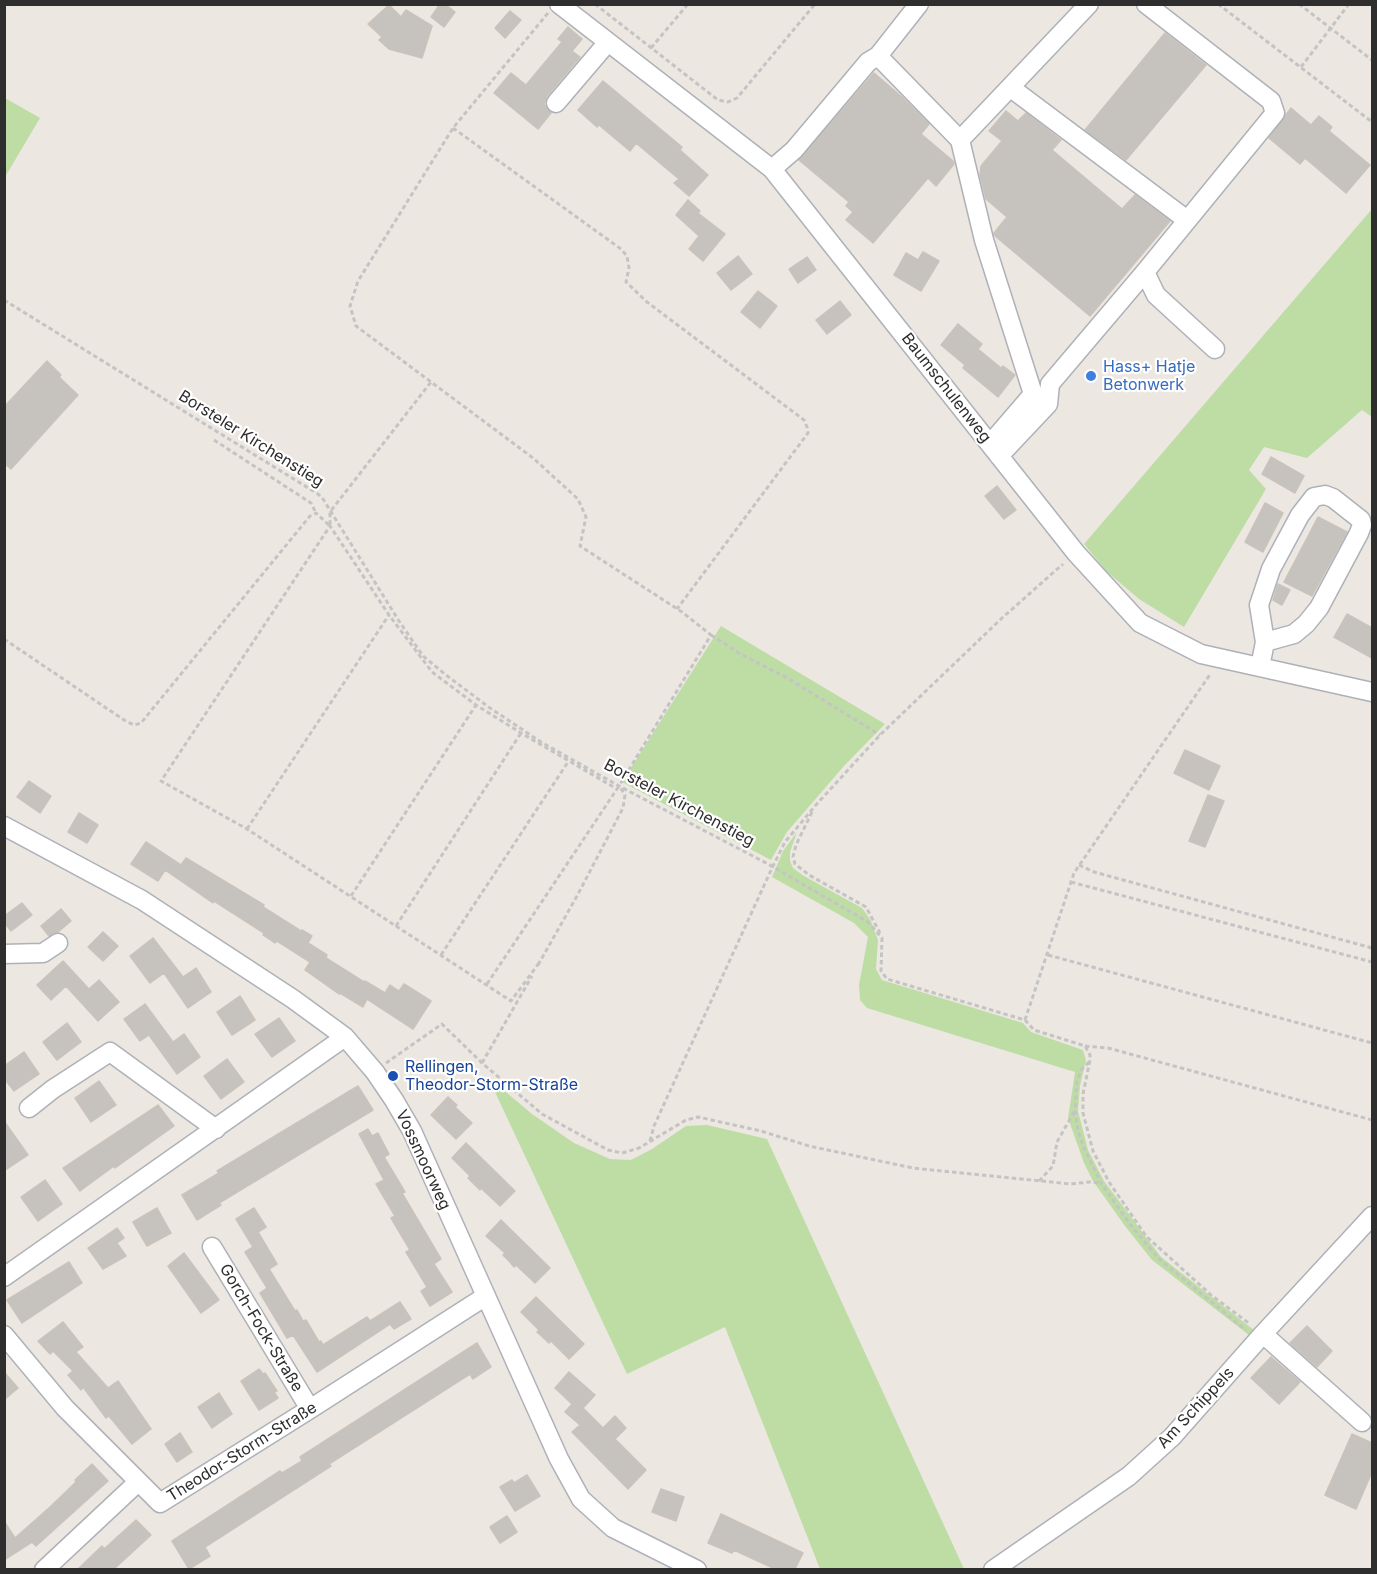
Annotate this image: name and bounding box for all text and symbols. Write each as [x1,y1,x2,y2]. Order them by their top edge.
street label: Baumschulenweg [897,329,995,447]
place label: Hass+ Hatje Betonwerk [1103,357,1195,395]
marker: Hass+ Hatje Betonwerk [1084,369,1098,383]
street label: Borsteler Kirchenstieg [175,387,327,491]
street label: Borsteler Kirchenstieg [601,755,757,851]
place label: Rellingen, Theodor-Storm-Straße [405,1057,578,1095]
marker: Rellingen, Theodor-Storm-Straße [386,1069,400,1083]
street label: Vossmoorweg [391,1107,455,1213]
street label: Gorch-Fock-Straße [215,1261,307,1395]
street label: Am Schippels [1154,1364,1238,1452]
street label: Theodor-Storm-Straße [164,1398,320,1506]

